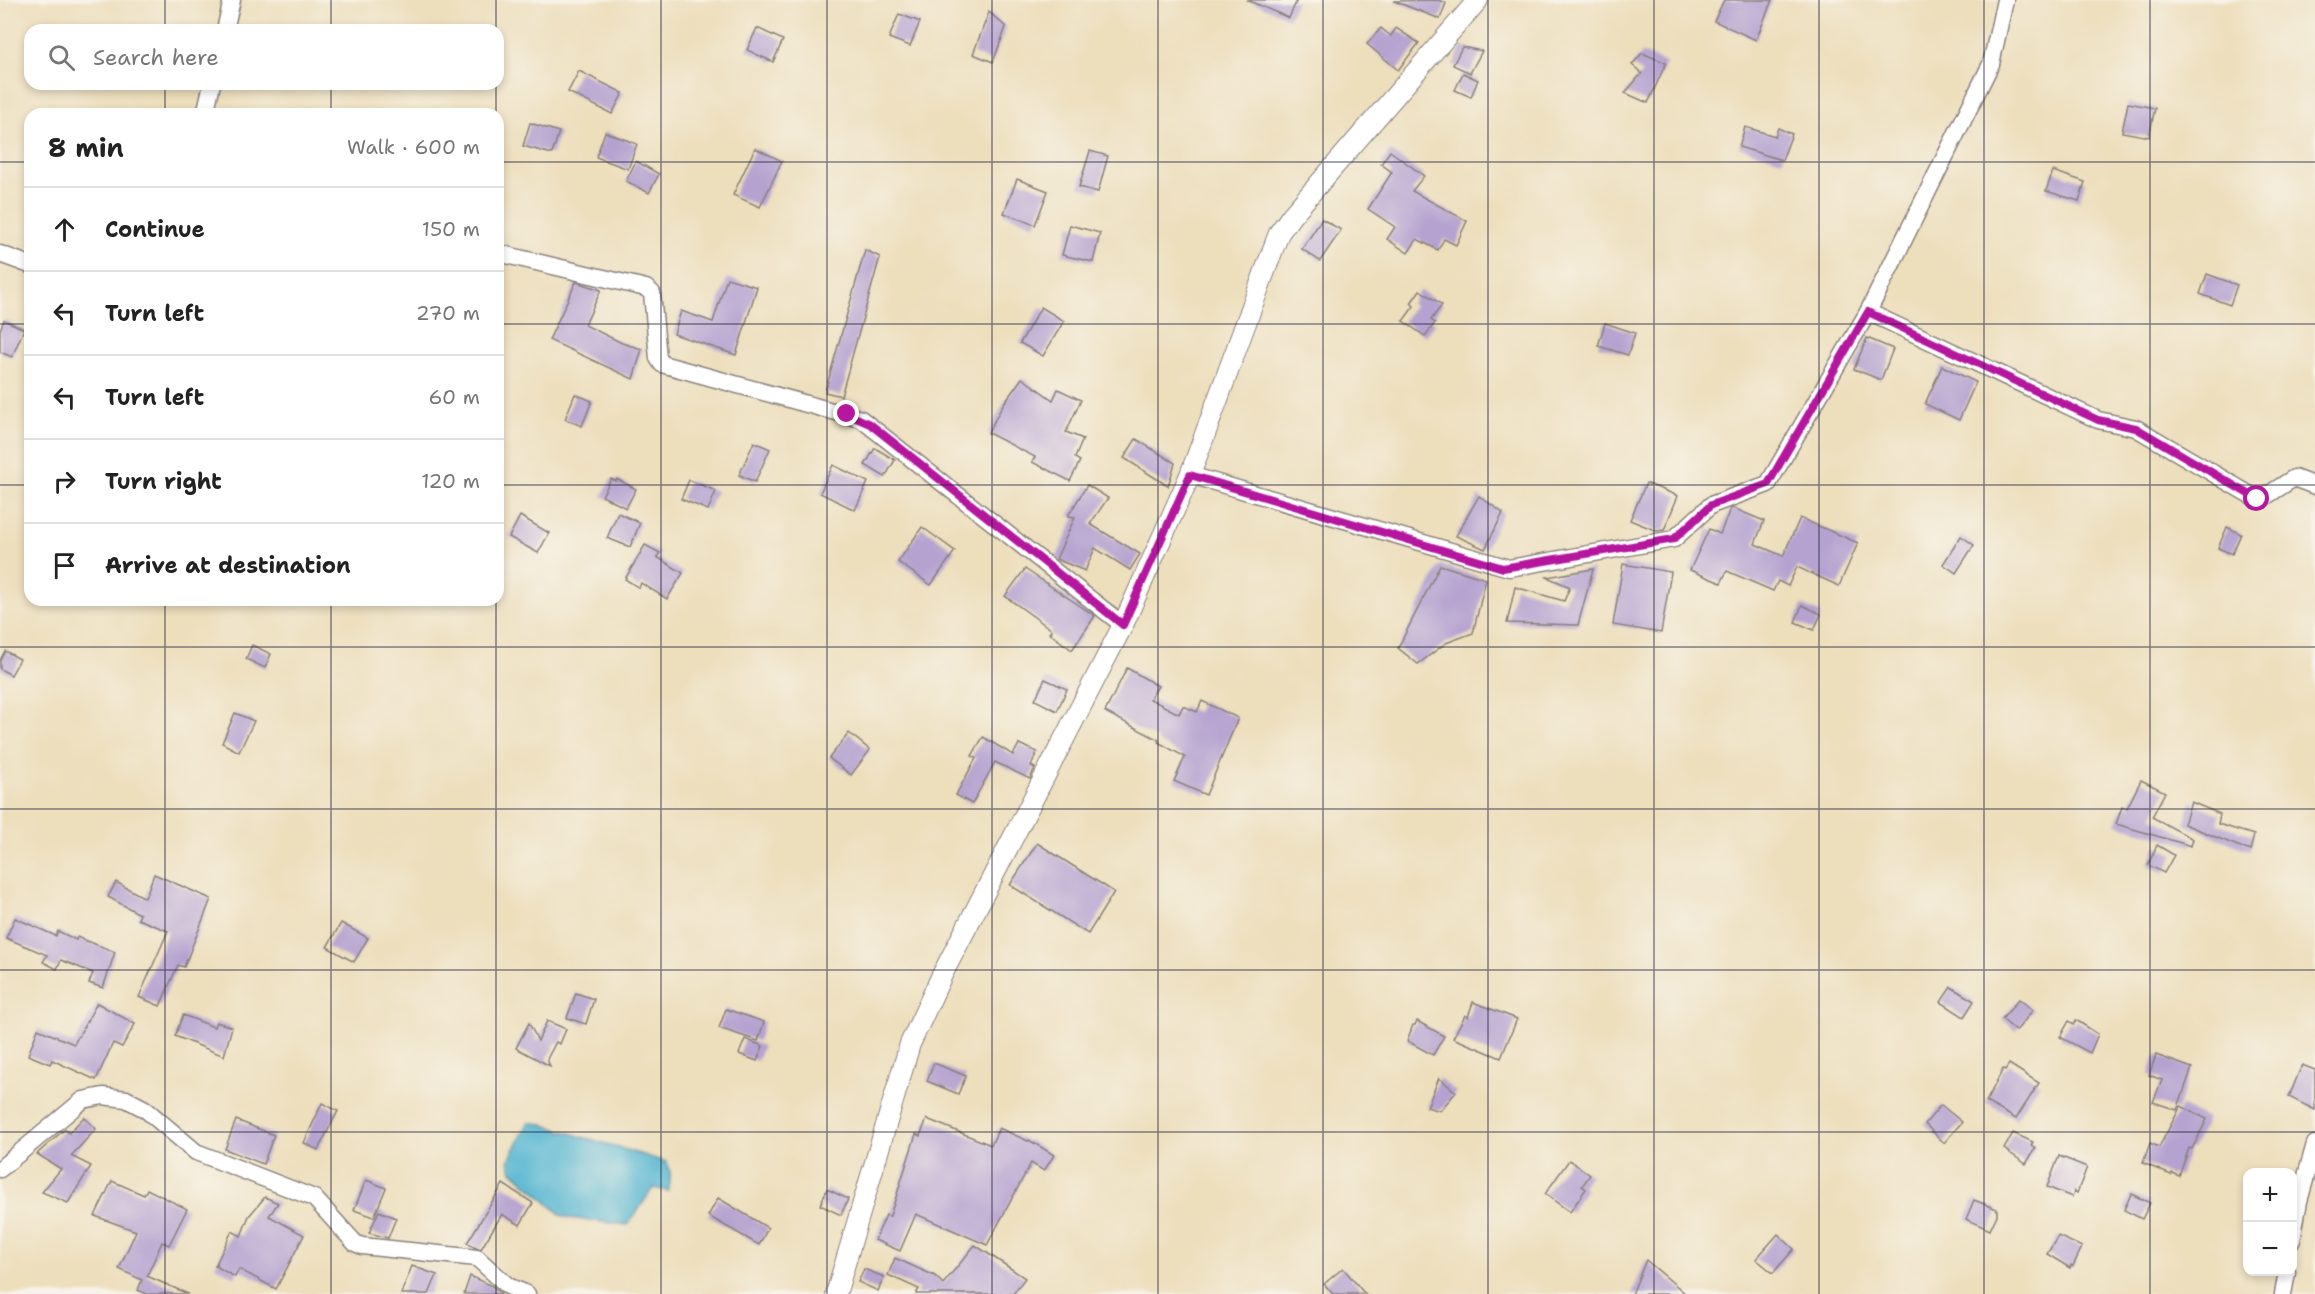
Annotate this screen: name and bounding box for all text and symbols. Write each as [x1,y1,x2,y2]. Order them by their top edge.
search box [24,24,504,90]
icon: search [45,41,78,74]
text: Search here [93,43,219,72]
text: 8 min [48,130,124,165]
text: Walk · 600 m [347,134,480,160]
icon: ahead [48,213,81,246]
text: Continue [105,215,205,244]
text: 150 m [422,216,480,242]
icon: left [48,297,81,330]
text: Turn left [105,299,204,328]
text: 270 m [416,300,480,326]
icon: left [48,381,81,414]
text: Turn left [105,383,204,412]
text: 60 m [428,384,480,410]
route end [833,400,859,426]
icon: right [48,465,81,498]
text: Turn right [105,467,222,496]
text: 120 m [421,468,480,494]
route start [2243,485,2269,511]
icon: arrive [48,549,81,582]
text: Arrive at destination [105,551,351,580]
map controls [2243,1168,2297,1276]
button: + [2243,1168,2297,1222]
button: − [2243,1222,2297,1276]

